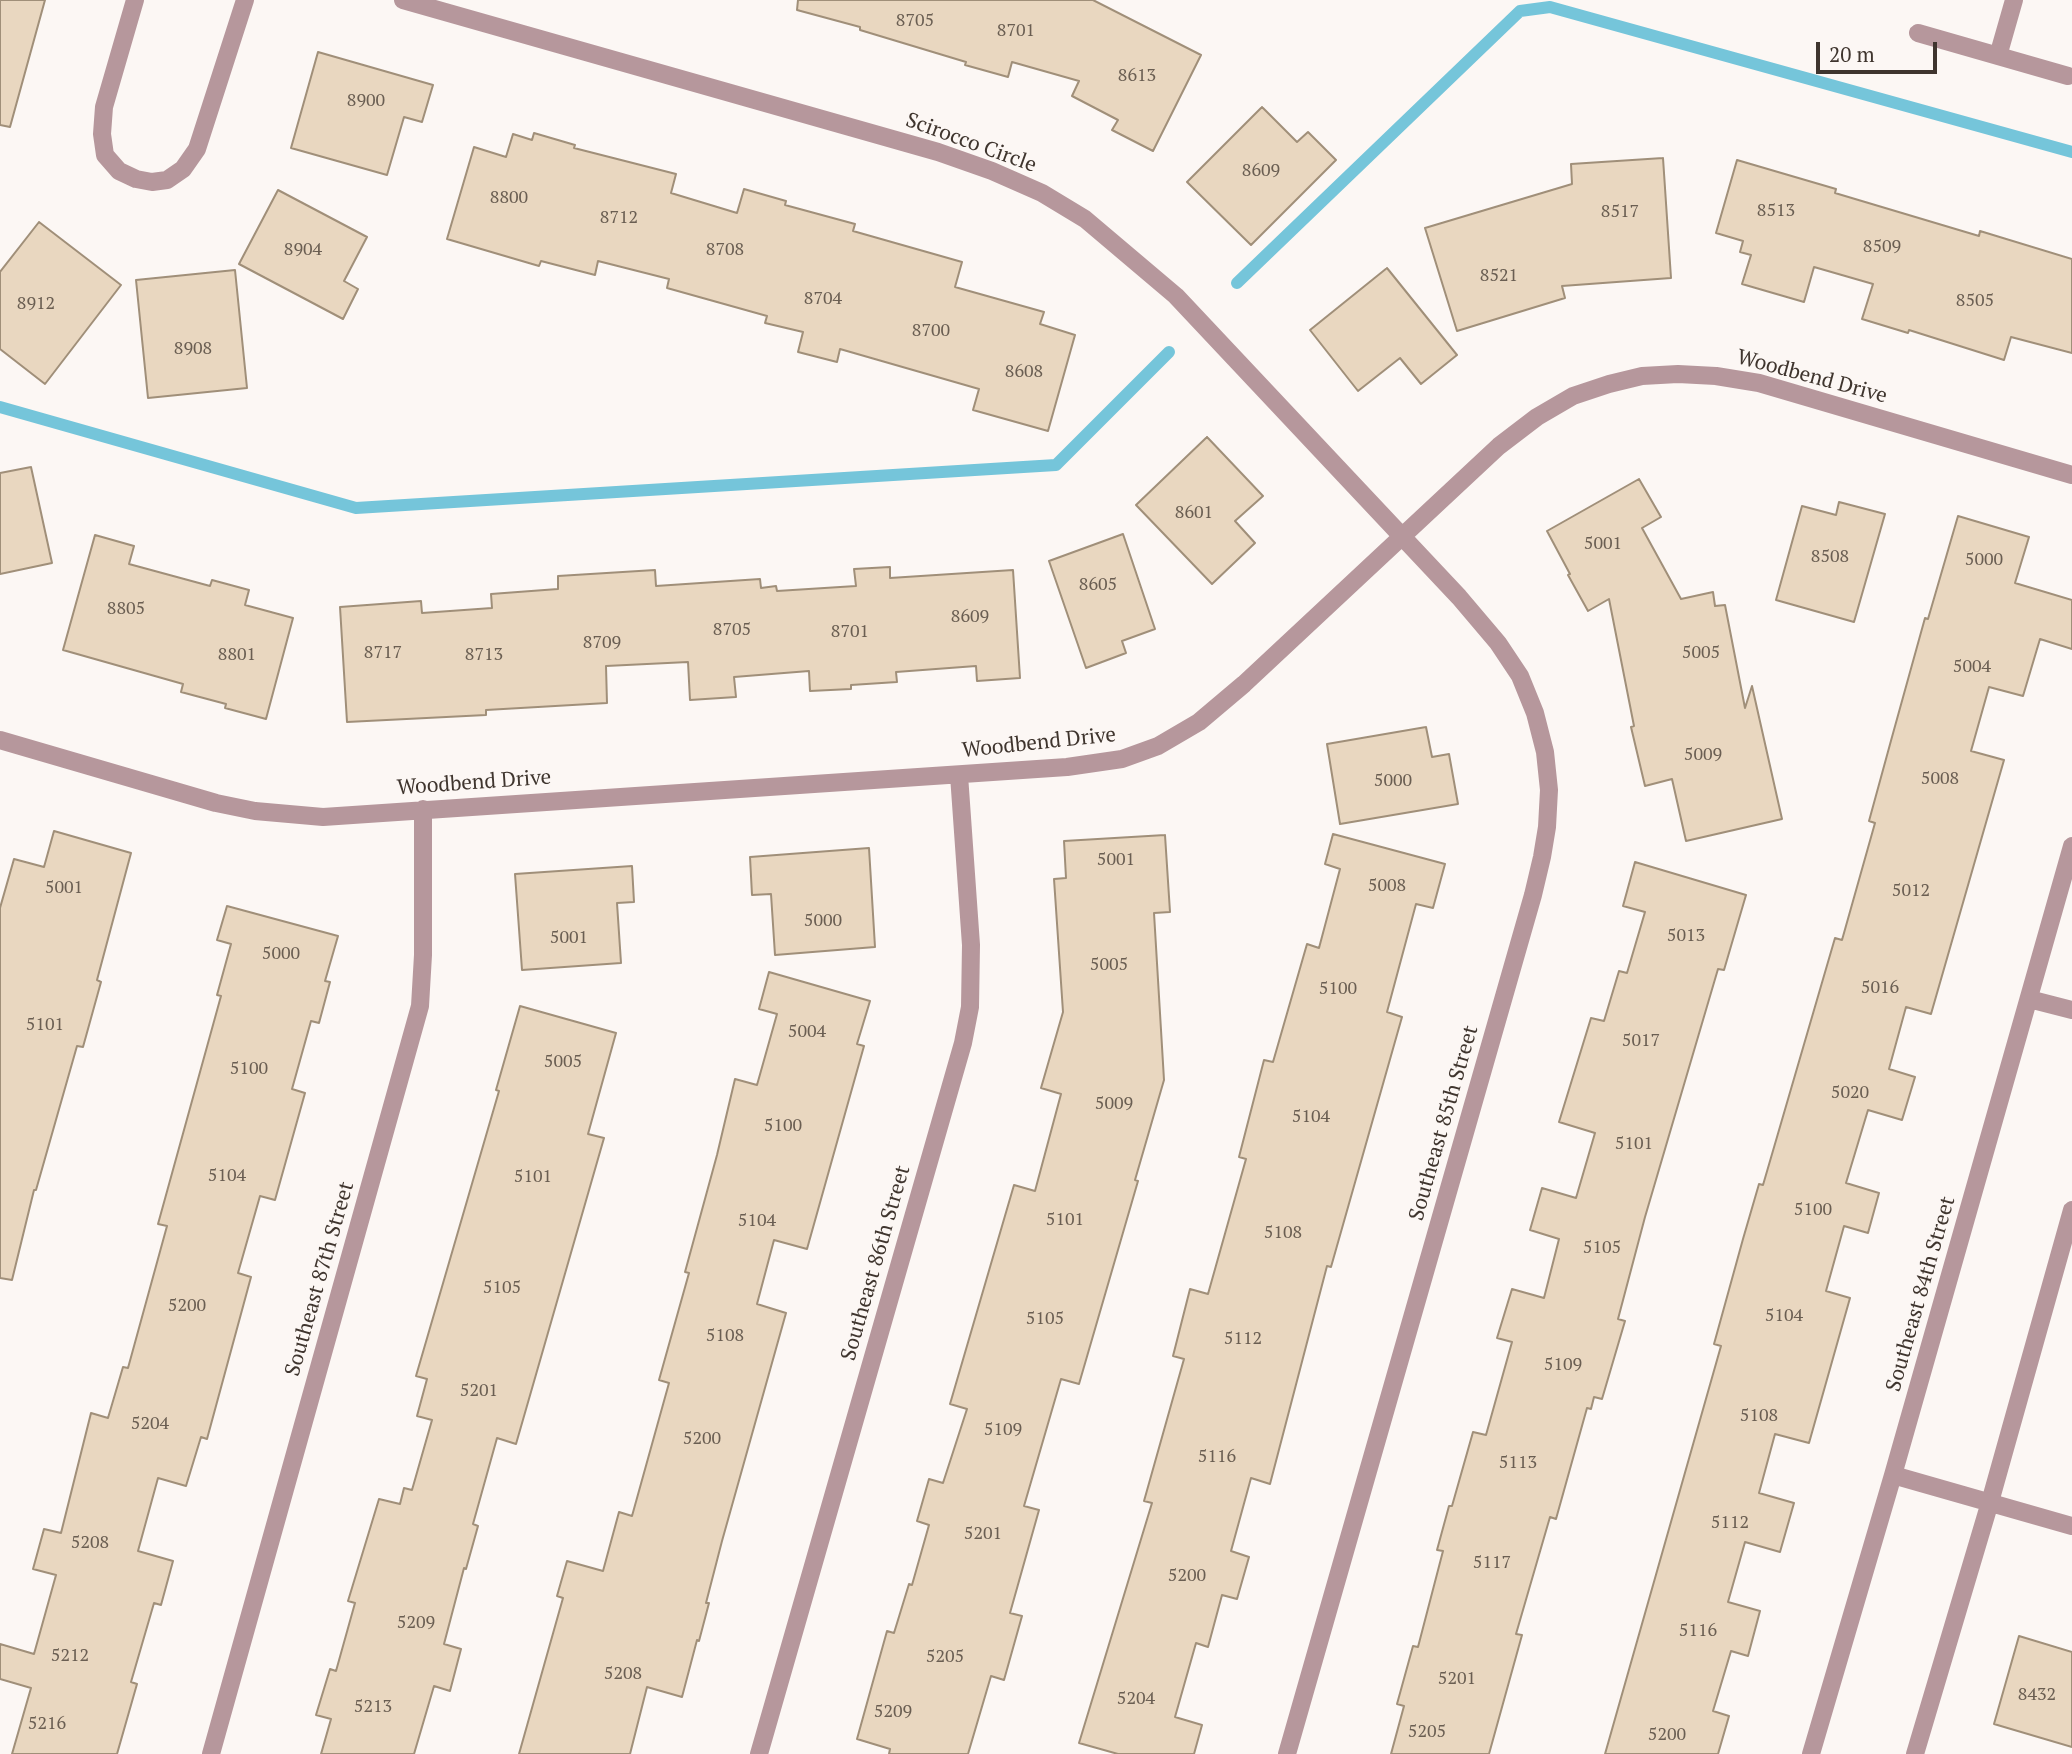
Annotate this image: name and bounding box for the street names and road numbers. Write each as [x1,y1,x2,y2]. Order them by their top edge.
street label: Scirocco Circle [902,108,1040,178]
street label: Woodbend Drive [1734,345,1890,409]
street label: Woodbend Drive [961,722,1117,764]
street label: Woodbend Drive [396,765,552,801]
street label: Southeast 85th Street [1404,1023,1484,1223]
street label: Southeast 86th Street [836,1163,916,1363]
street label: Southeast 87th Street [280,1179,360,1379]
street label: Southeast 84th Street [1881,1194,1961,1394]

